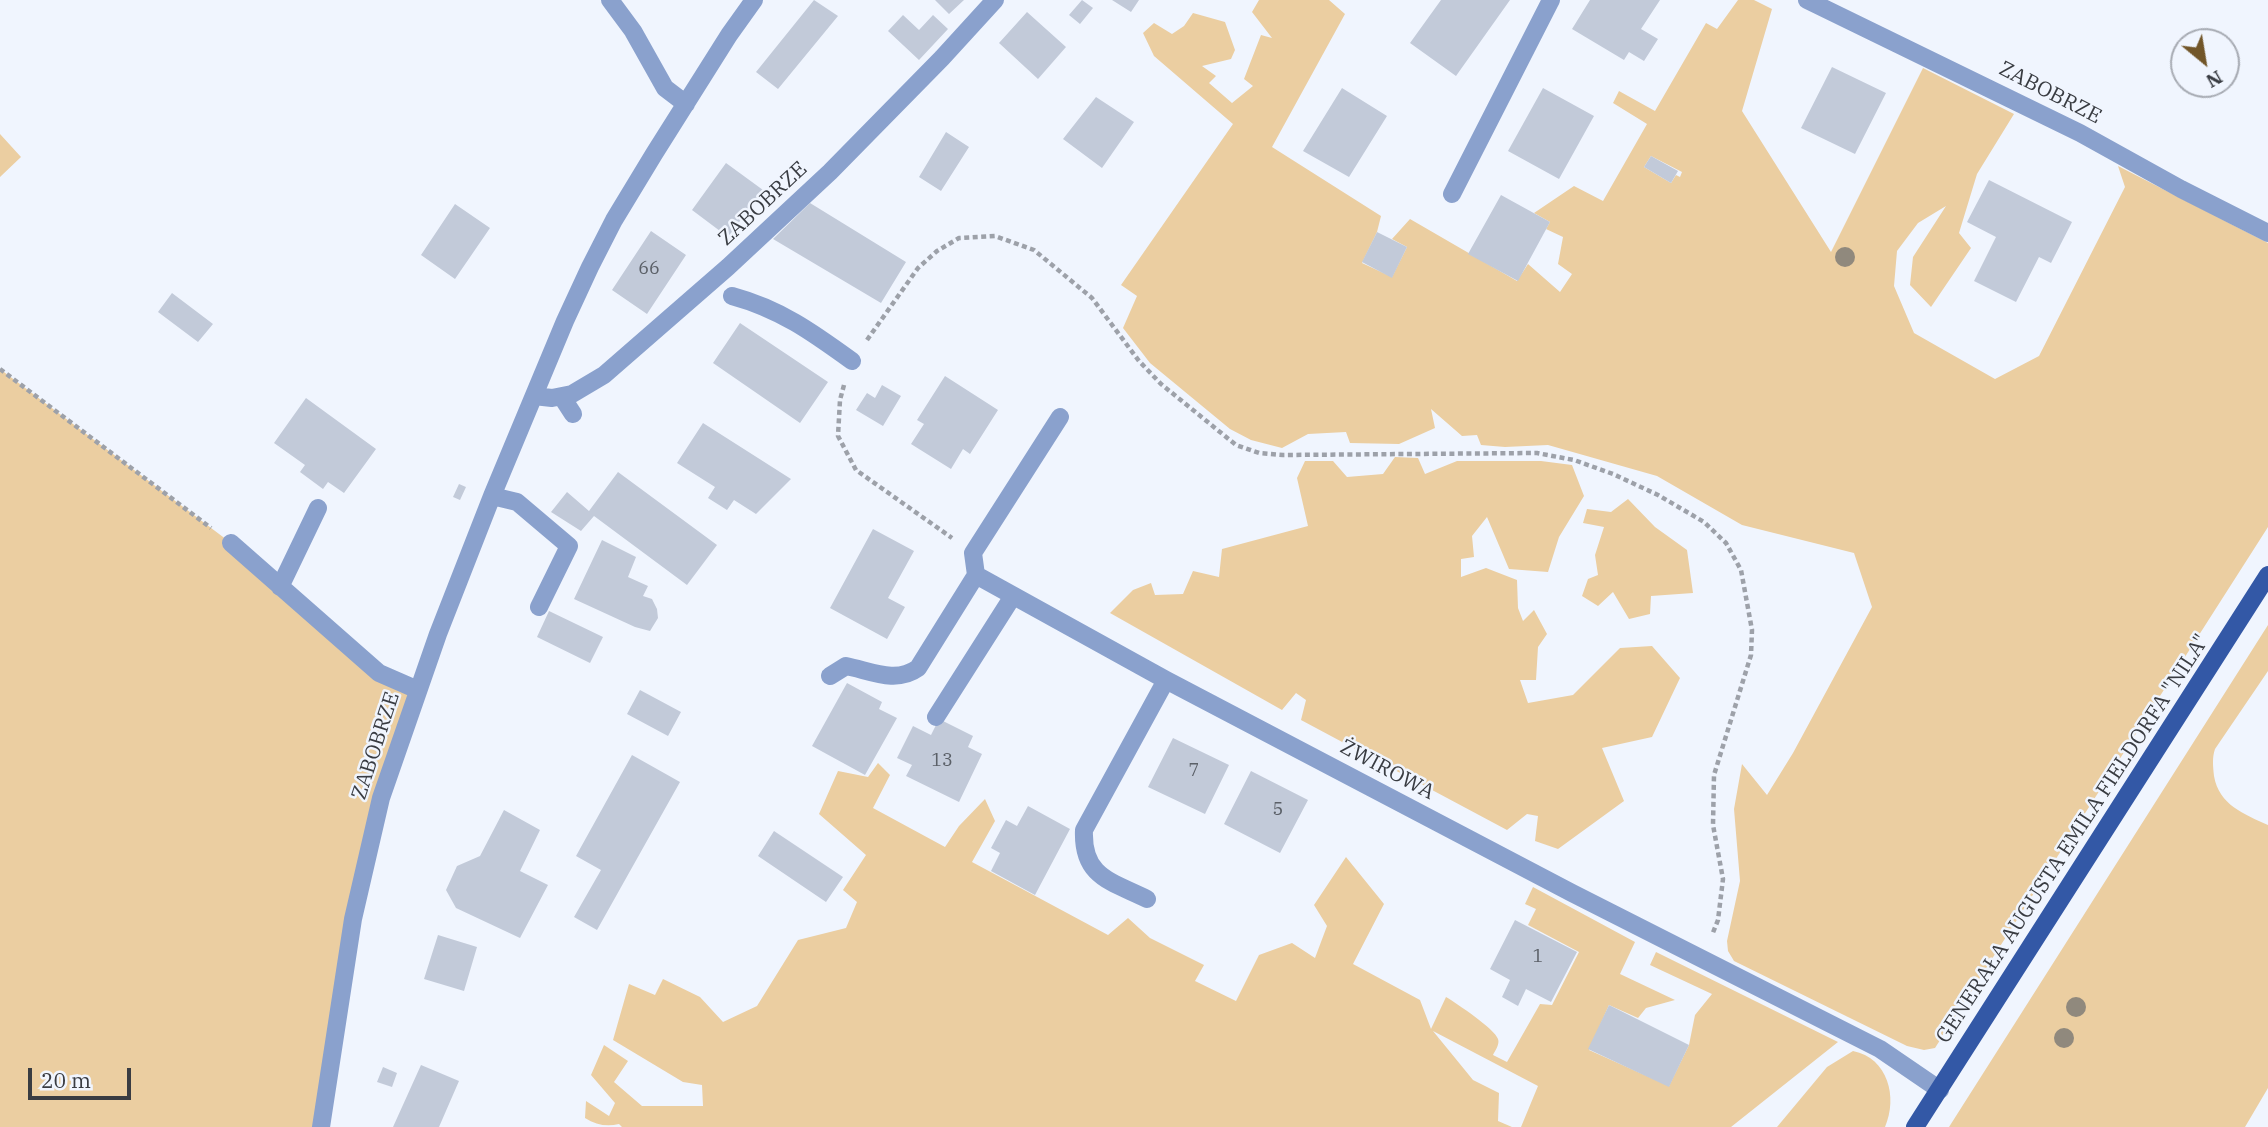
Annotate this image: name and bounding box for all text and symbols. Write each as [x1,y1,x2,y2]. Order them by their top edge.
north arrow [2170,28,2240,98]
street label: ZABOBRZE [1994,56,2106,130]
text: N [2202,65,2227,94]
street label: ZABOBRZE [713,157,813,251]
house number: 66 [638,258,660,280]
street label: GENERAŁA AUGUSTA EMILA FIELDORFA "NILA" [1931,630,2215,1048]
street label: ZABOBRZE [347,689,405,803]
street label: ŻWIROWA [1335,735,1439,805]
house number: 13 [931,750,953,772]
house number: 7 [1189,760,1199,782]
house number: 5 [1273,799,1283,821]
house number: 1 [1533,946,1543,968]
scale bar [32,1054,135,1098]
text: 20 m [41,1066,91,1094]

